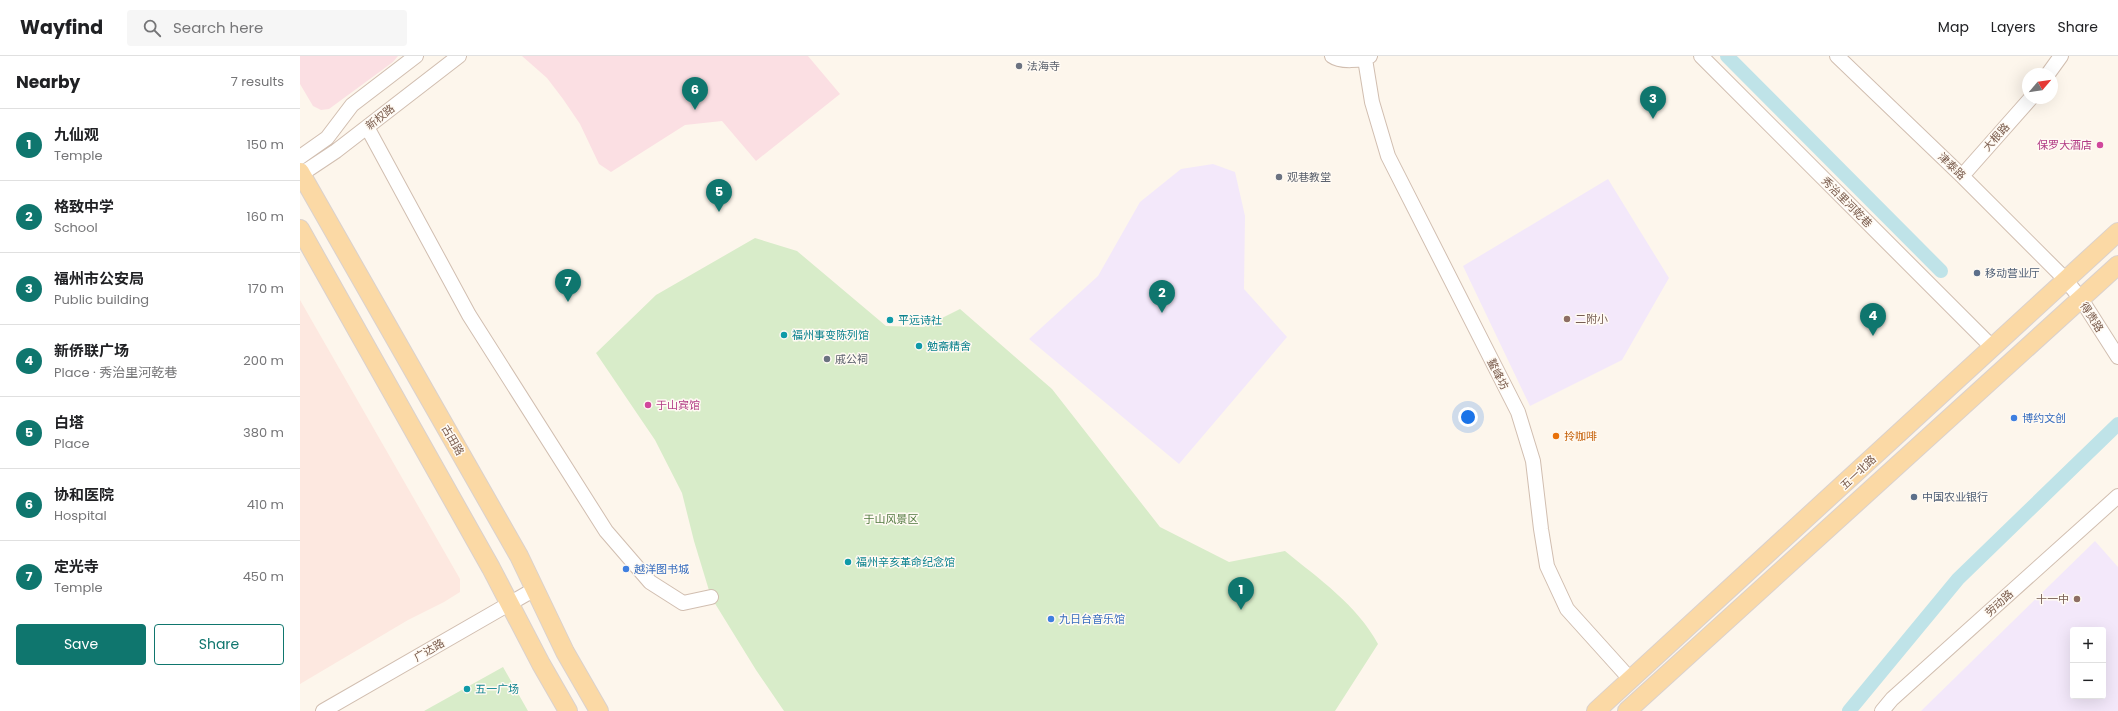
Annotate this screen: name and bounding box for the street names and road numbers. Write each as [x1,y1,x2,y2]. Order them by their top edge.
street label: 新权路 [362,101,398,133]
street label: 大根路 [1979,119,2013,155]
street label: 津泰路 [1935,149,1969,183]
street label: 秀治里河乾巷 [1818,173,1876,231]
street label: 得贵路 [2076,299,2108,335]
street label: 鳌峰坊 [1483,356,1513,392]
street label: 古田路 [438,422,468,458]
street label: 五一北路 [1836,451,1880,493]
street label: 劳动路 [1981,586,2017,620]
street label: 广达路 [411,635,447,665]

